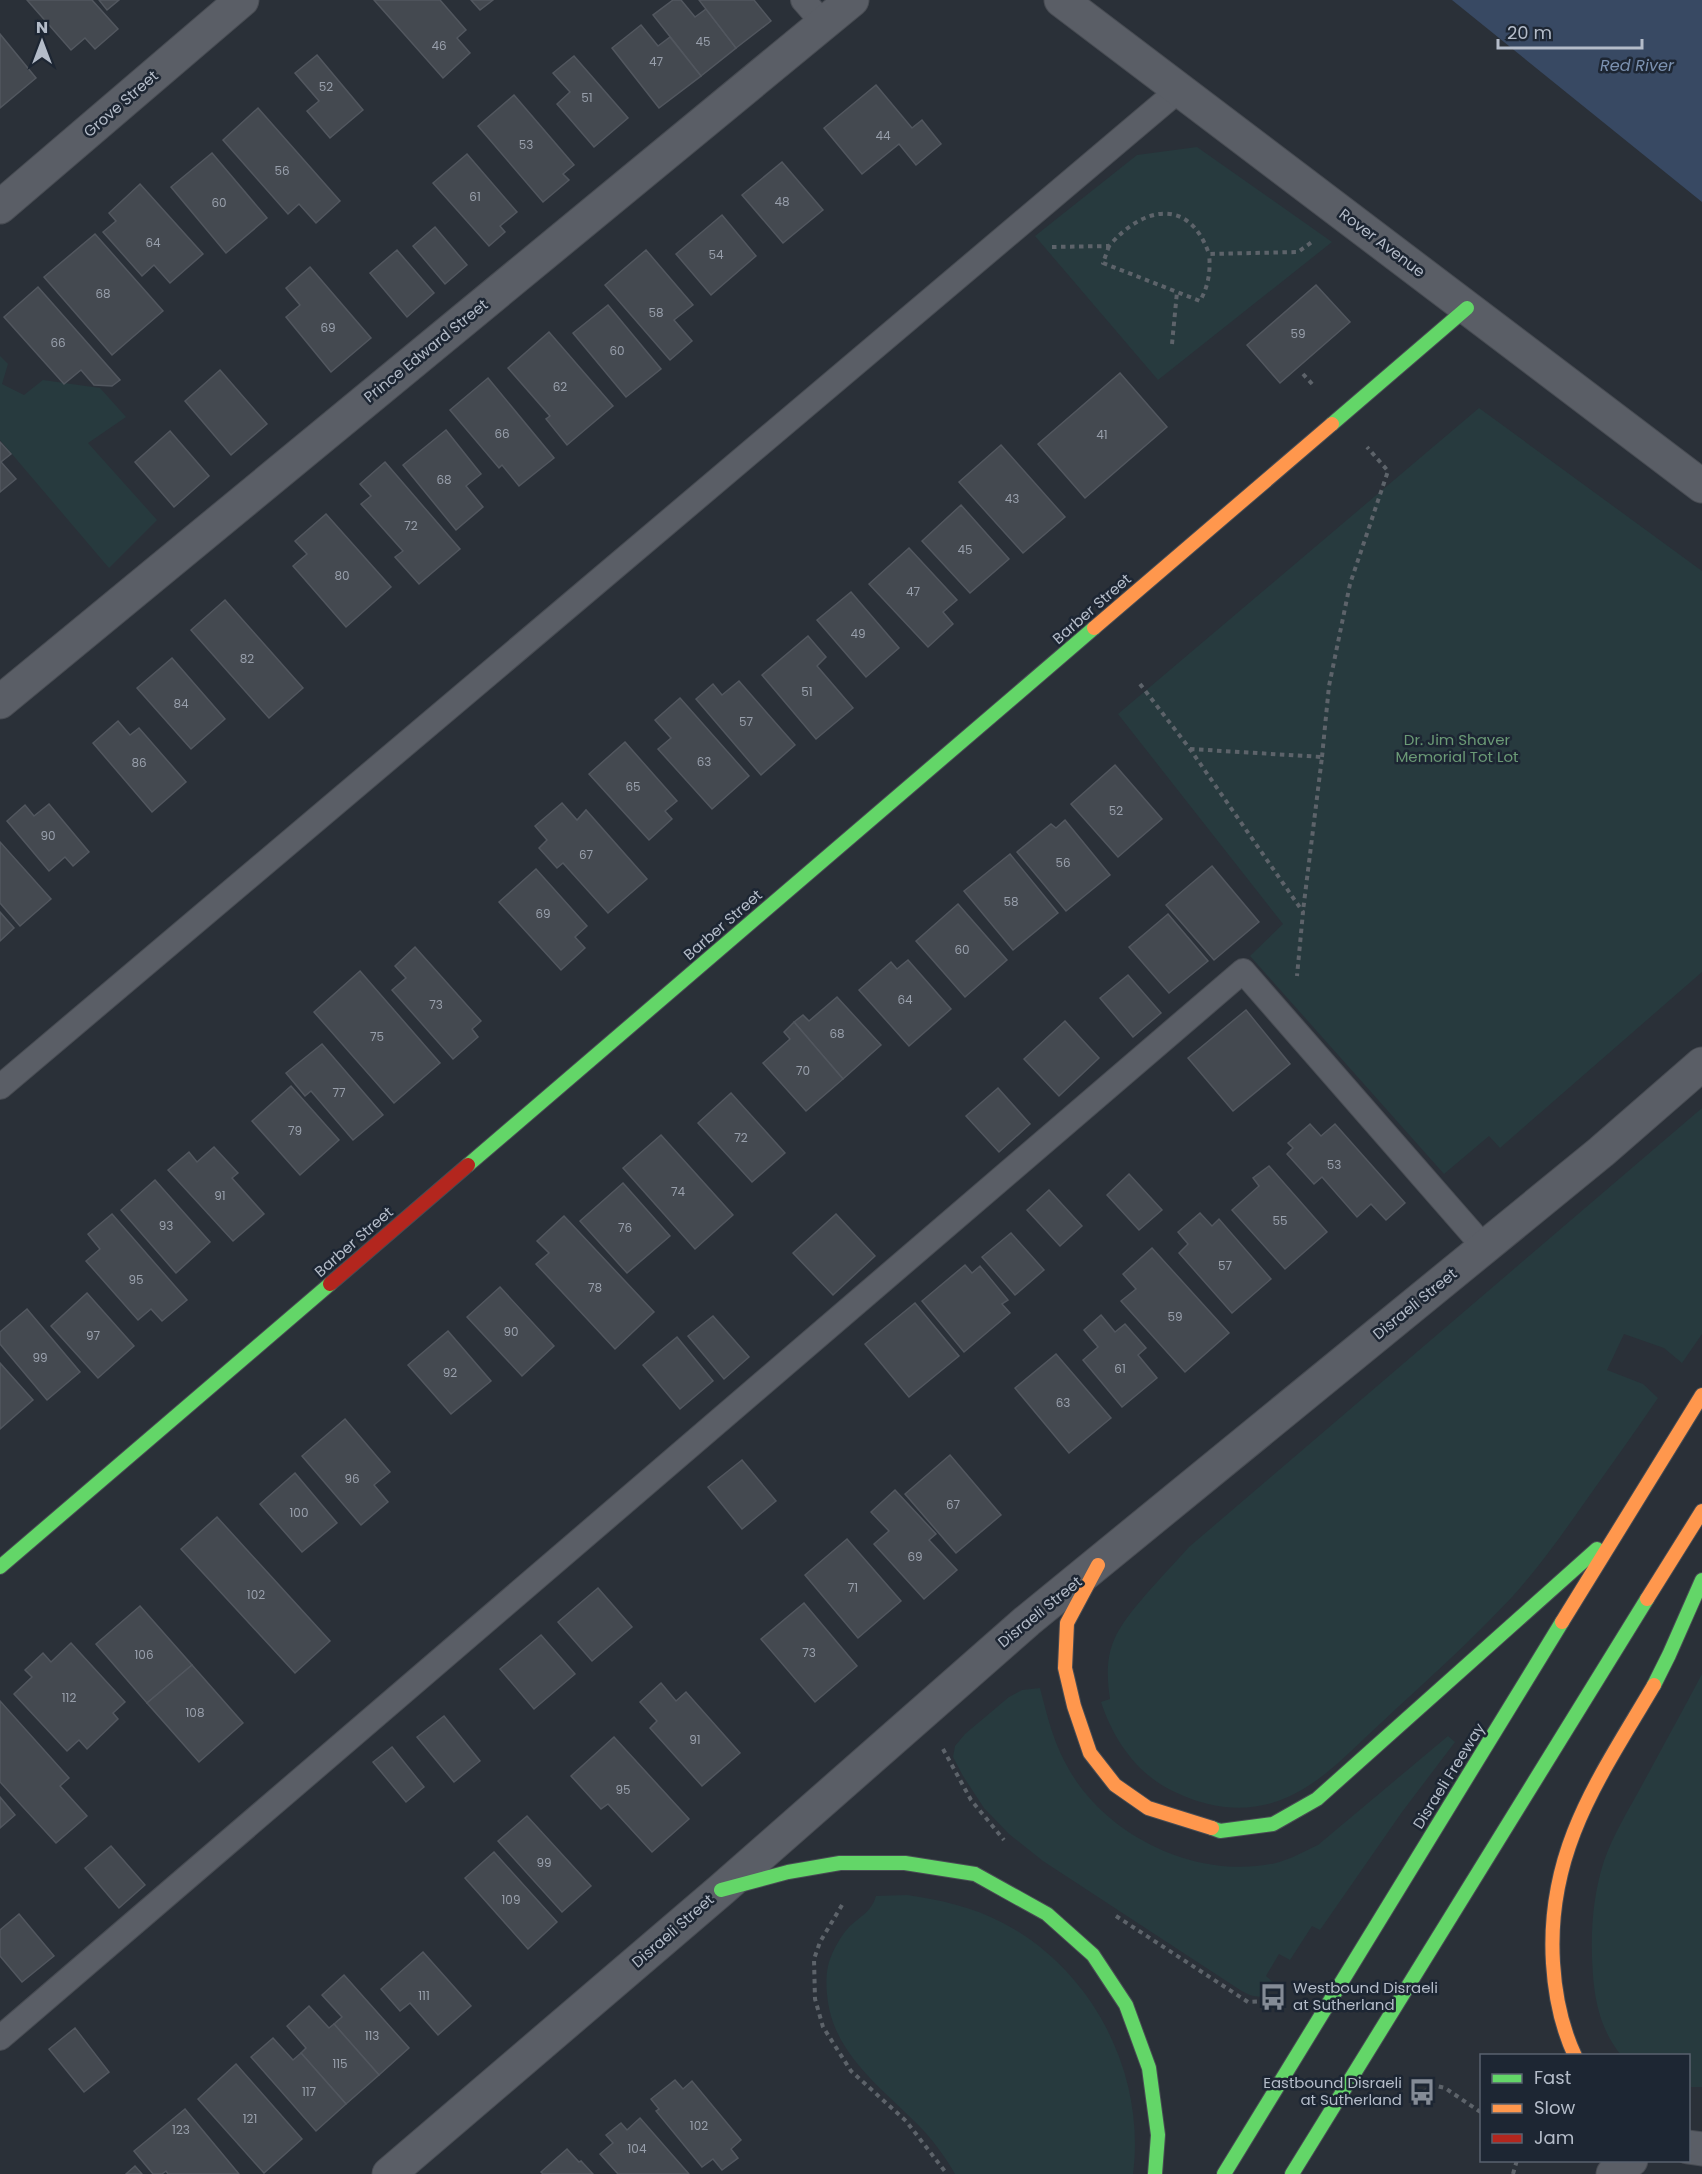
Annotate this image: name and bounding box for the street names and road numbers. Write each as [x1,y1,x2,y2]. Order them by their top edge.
street label: Grove Street [79,65,162,142]
street label: Rover Avenue [1335,203,1430,282]
street label: Prince Edward Street [359,294,492,407]
street label: Barber Street [1048,569,1136,649]
street label: Barber Street [679,885,767,965]
street label: Barber Street [310,1202,398,1282]
street label: Disraeli Street [1368,1263,1461,1344]
street label: Disraeli Street [993,1571,1086,1652]
street label: Disraeli Freeway [1408,1718,1490,1833]
street label: Disraeli Street [627,1889,718,1972]

